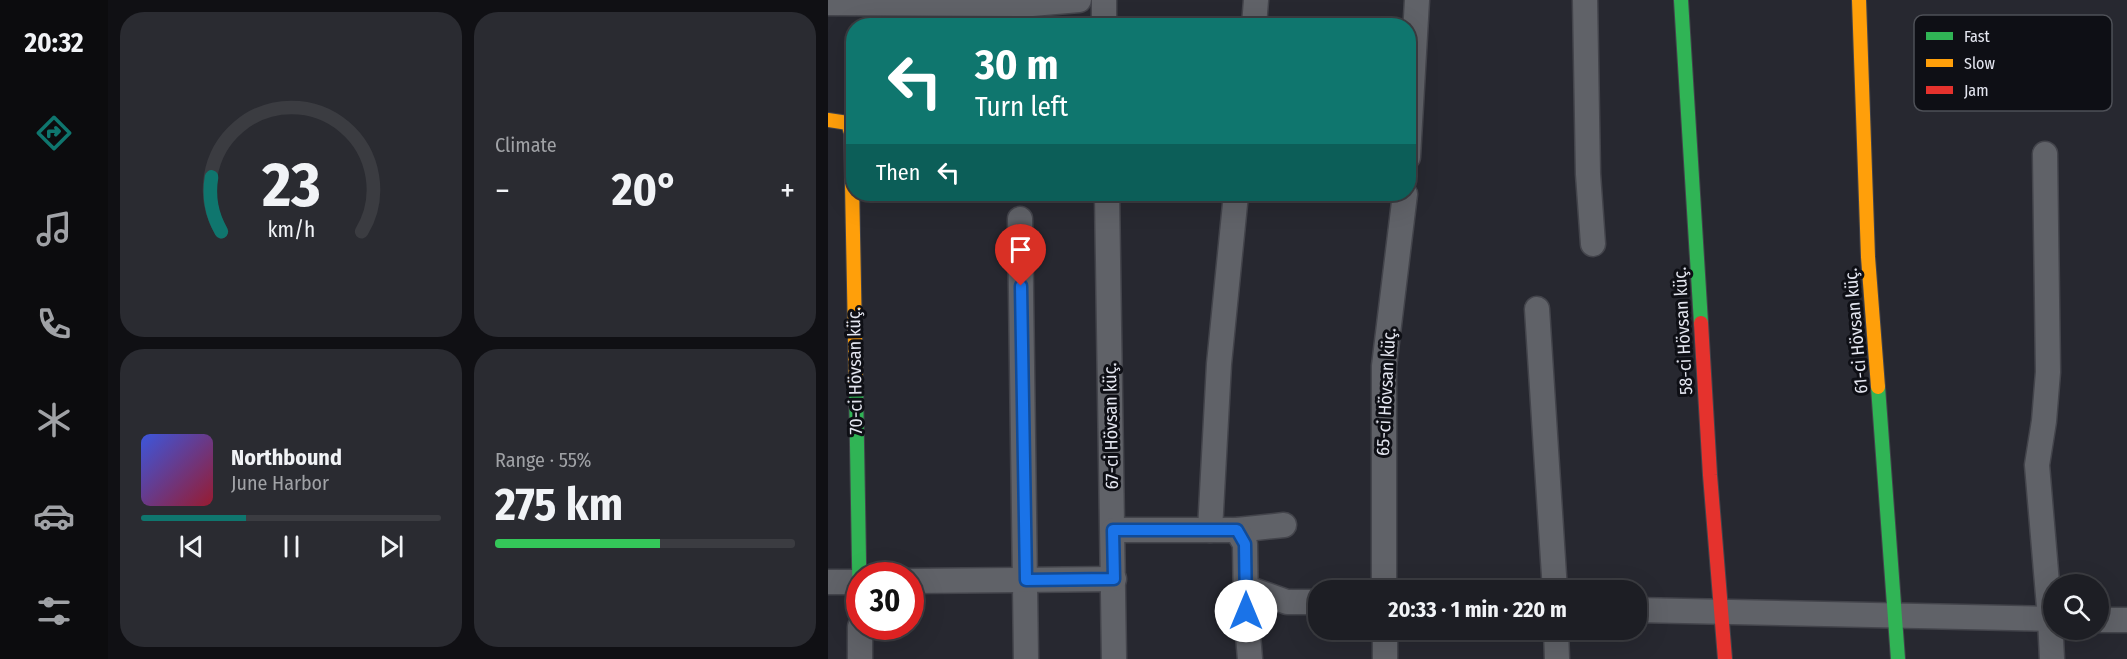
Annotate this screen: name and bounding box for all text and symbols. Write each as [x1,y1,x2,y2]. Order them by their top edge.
legend [1914,15,2112,111]
text: 20:32 [25,27,83,59]
text: Fast [1964,27,1991,46]
text: 30 m [975,40,1059,90]
icon: left [876,42,954,120]
text: Slow [1964,54,1995,73]
text: Jam [1964,81,1989,100]
text: Turn left [975,91,1068,123]
icon: directions [33,112,75,154]
text: Climate [495,133,557,157]
text: 23 [261,148,320,223]
icon: left [932,156,965,189]
text: Then [876,159,920,186]
text: 20° [612,163,678,217]
text: − [495,171,510,211]
text: + [780,171,795,211]
icon: music [33,208,75,250]
text: km/h [267,217,315,243]
pin [995,224,1046,286]
icon: arrive [1004,233,1037,266]
street label: 58-ci Hövsan küç. [1669,266,1697,396]
street label: 61-ci Hövsan küç. [1840,267,1872,395]
icon: phone [33,303,75,345]
street label: 70-ci Hövsan küç. [843,307,867,435]
street label: 65-ci Hövsan küç. [1372,327,1400,456]
street label: 67-ci Hövsan küç. [1099,362,1123,490]
icon: climate [33,399,75,441]
text: Northbound [231,444,342,471]
text: Range · 55% [495,448,591,472]
text: June Harbor [231,471,329,495]
text: 275 km [495,478,623,532]
icon: car [33,495,75,537]
icon: previous [175,530,208,563]
icon: pause [275,530,308,563]
icon: next [375,530,408,563]
speed limit sign: 30 [846,562,924,640]
map controls [2043,574,2109,640]
button: search [2043,574,2109,640]
position arrow [1214,579,1278,643]
icon: filters [33,590,75,632]
text: 20:33 · 1 min · 220 m [1388,596,1567,623]

